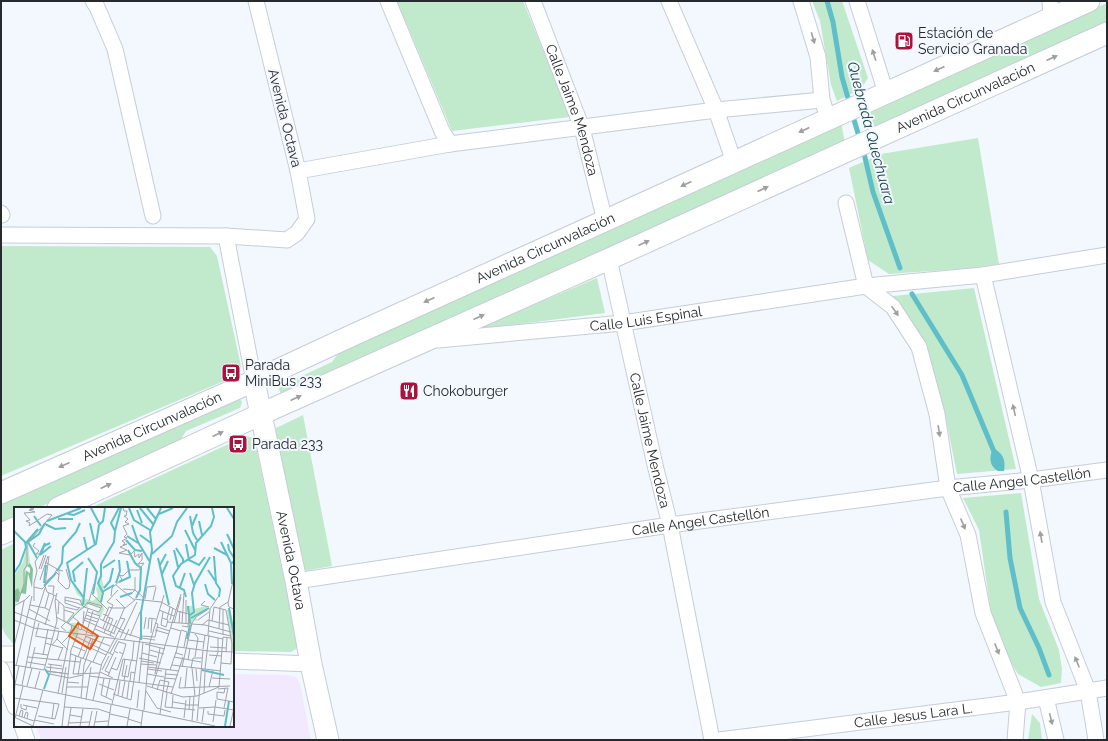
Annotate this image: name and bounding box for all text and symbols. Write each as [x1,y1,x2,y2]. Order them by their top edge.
place label: Estación de Servicio Granada [918,25,1027,57]
fuel station icon: Estación de Servicio Granada [893,30,915,52]
one-way arrow [810,32,816,44]
street label: Calle Jaime Mendoza [542,42,602,178]
one-way arrow [871,49,877,61]
one-way arrow [1046,55,1057,61]
street label: Avenida Circunvalación [893,59,1037,136]
water label: Quebrada Quechuara [843,60,899,206]
one-way arrow [933,66,944,72]
street label: Avenida Octava [265,67,305,169]
one-way arrow [798,127,810,133]
one-way arrow [680,181,691,187]
one-way arrow [757,186,768,192]
street label: Avenida Circunvalación [473,209,617,286]
one-way arrow [639,240,650,246]
one-way arrow [422,298,434,304]
street label: Calle Luis Espinal [589,303,703,334]
one-way arrow [891,306,899,316]
one-way arrow [474,314,485,320]
place label: Parada MiniBus 233 [245,357,322,389]
bus stop icon: Parada MiniBus 233 [220,362,242,384]
street label: Calle Jaime Mendoza [627,371,673,510]
restaurant icon: Chokoburger [398,380,420,402]
place label: Chokoburger [423,383,508,399]
street label: Avenida Circunvalación [80,388,224,464]
one-way arrow [291,395,302,401]
one-way arrow [1011,404,1017,416]
one-way arrow [936,425,942,438]
one-way arrow [212,431,223,437]
bus stop icon: Parada 233 [227,433,249,455]
place label: Parada 233 [252,436,323,452]
one-way arrow [59,462,70,468]
street label: Calle Angel Castellón [952,464,1092,495]
one-way arrow [101,483,112,489]
street label: Calle Angel Castellón [631,504,770,539]
inset map [14,507,234,727]
street label: Avenida Octava [273,509,309,611]
one-way arrow [961,519,967,531]
one-way arrow [1038,531,1044,544]
one-way arrow [995,644,1001,656]
one-way arrow [1073,655,1079,667]
street label: Calle Jesus Lara L. [853,700,974,731]
one-way arrow [1048,713,1054,725]

